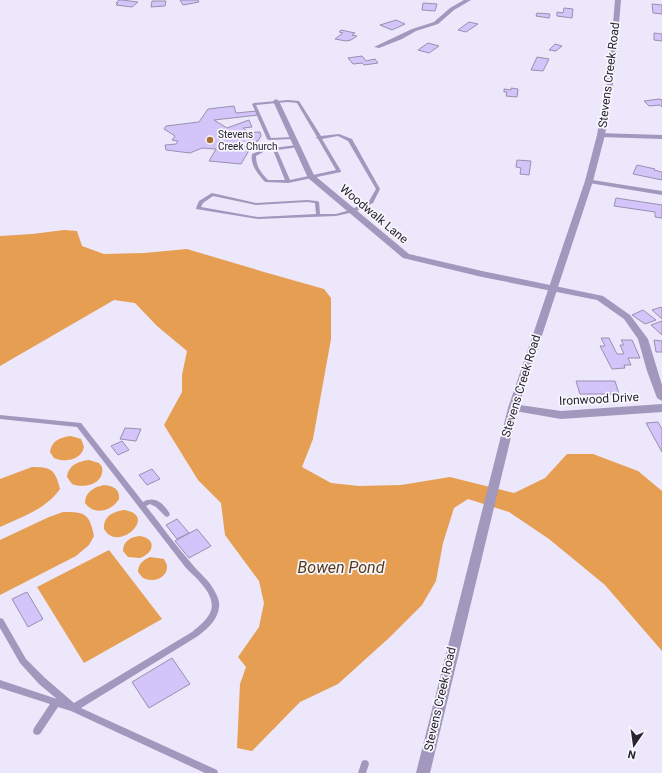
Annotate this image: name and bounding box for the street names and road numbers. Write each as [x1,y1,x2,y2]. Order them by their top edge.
street label: Stevens Creek Road [596,21,622,129]
street label: Woodwalk Lane [337,182,411,246]
street label: Stevens Creek Road [499,333,543,439]
street label: Ironwood Drive [559,390,639,408]
street label: Stevens Creek Road [421,646,459,752]

